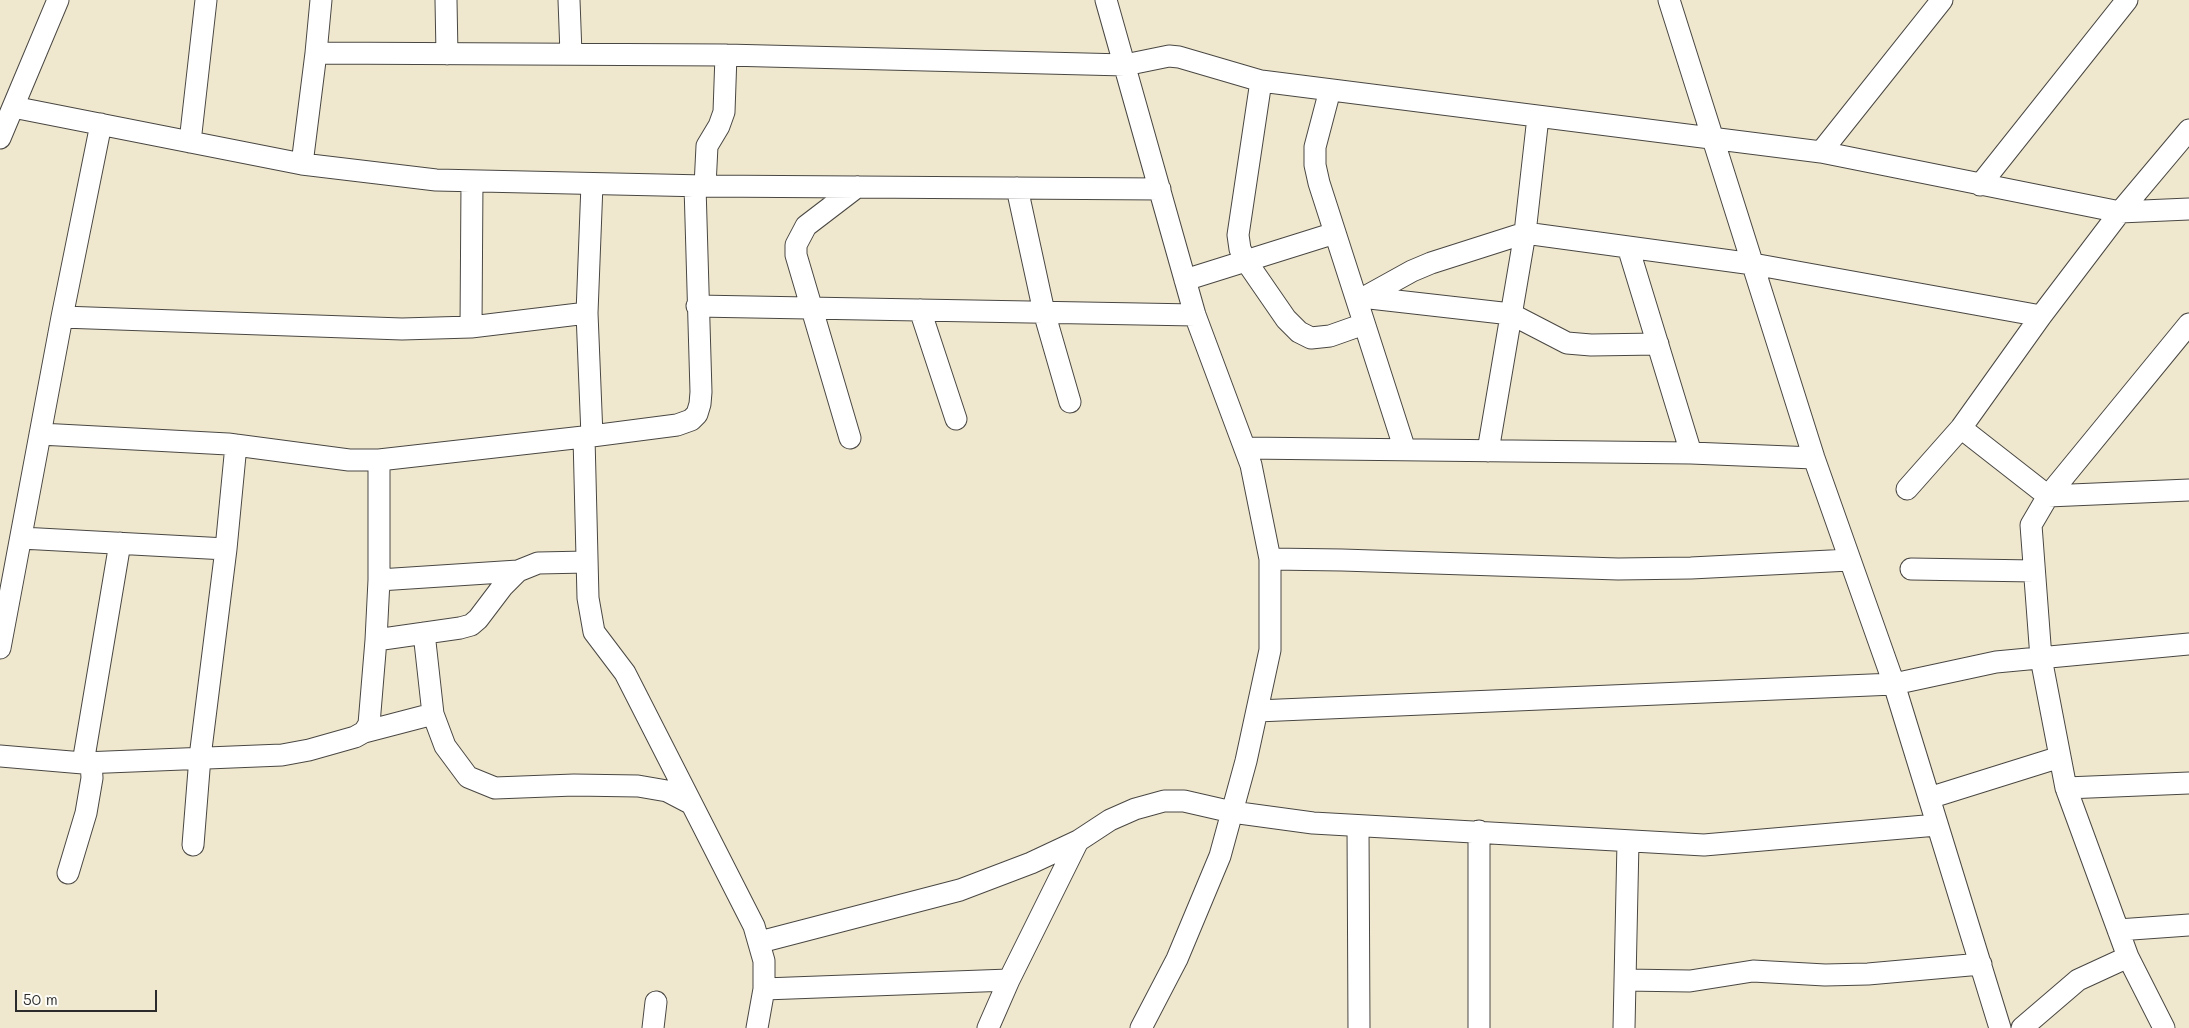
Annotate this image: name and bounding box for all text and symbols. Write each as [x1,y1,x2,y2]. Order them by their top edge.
scale bar [18,980,160,1012]
text: 50 m [23,989,58,1009]

